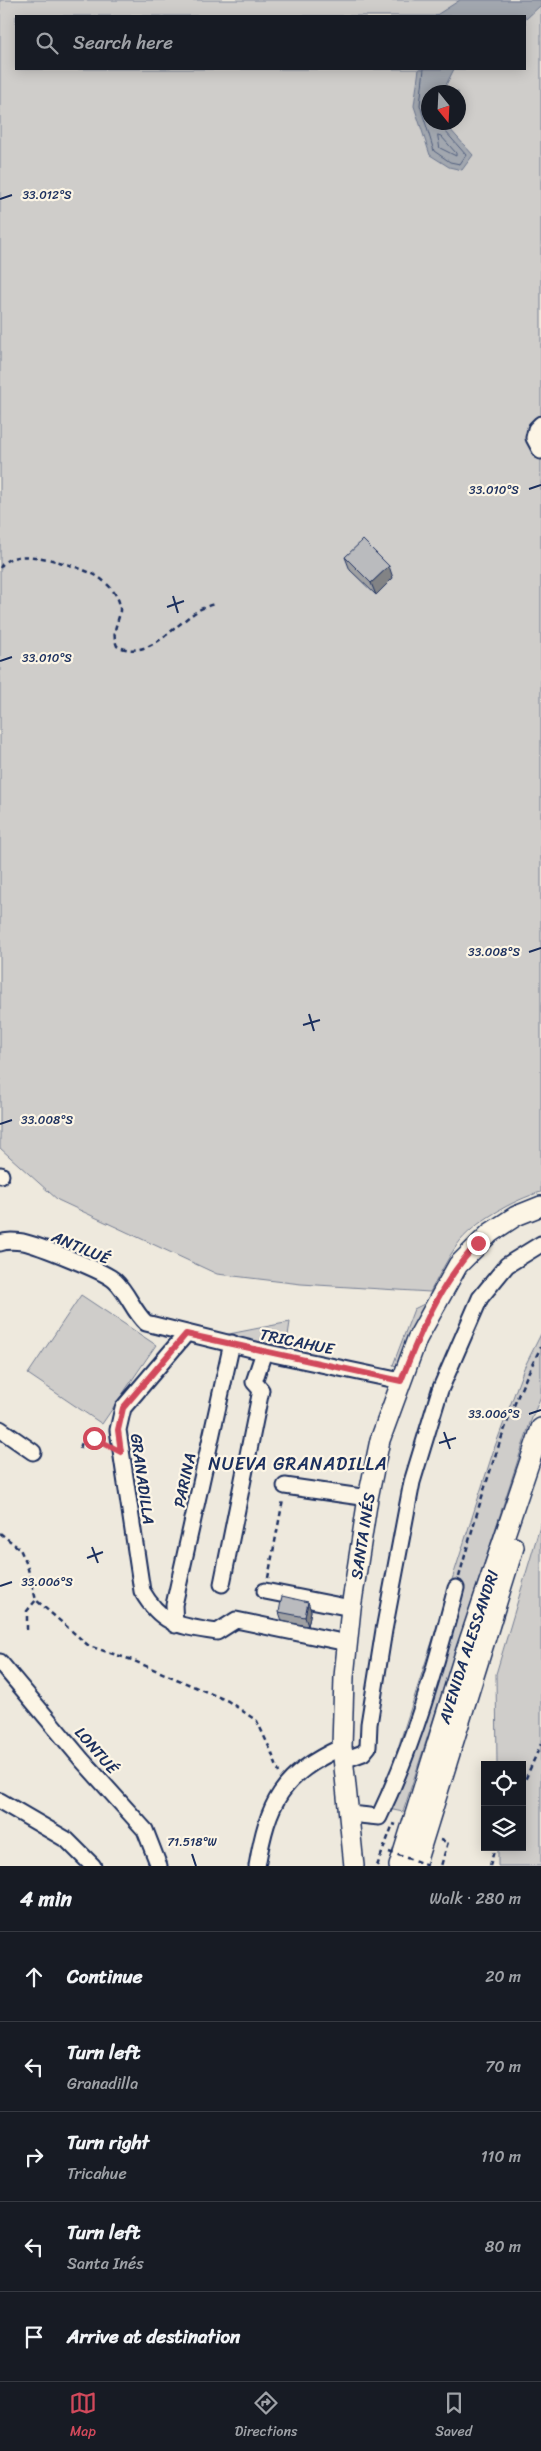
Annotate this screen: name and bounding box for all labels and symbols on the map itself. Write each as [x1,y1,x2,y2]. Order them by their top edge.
north arrow [421,85,466,130]
text: 33.012°S [22,184,72,206]
text: 33.010°S [469,479,519,501]
text: 33.010°S [22,647,72,669]
text: 33.008°S [468,941,520,963]
text: 33.008°S [21,1109,73,1131]
street label: ANTILUÉ [46,1222,116,1273]
route end [467,1232,490,1255]
street label: TRICAHUE [257,1319,338,1364]
text: 33.006°S [468,1403,520,1425]
route start [83,1427,106,1450]
street label: GRANADILLA [122,1432,163,1526]
district label: NUEVA GRANADILLA [208,1448,388,1480]
street label: PARINA [165,1450,204,1510]
street label: SANTA INÉS [342,1490,384,1581]
street label: AVENIDA ALESSANDRI [430,1566,507,1728]
text: 33.006°S [21,1571,73,1593]
street label: LONTUÉ [67,1720,127,1782]
text: 71.518°W [167,1831,218,1853]

